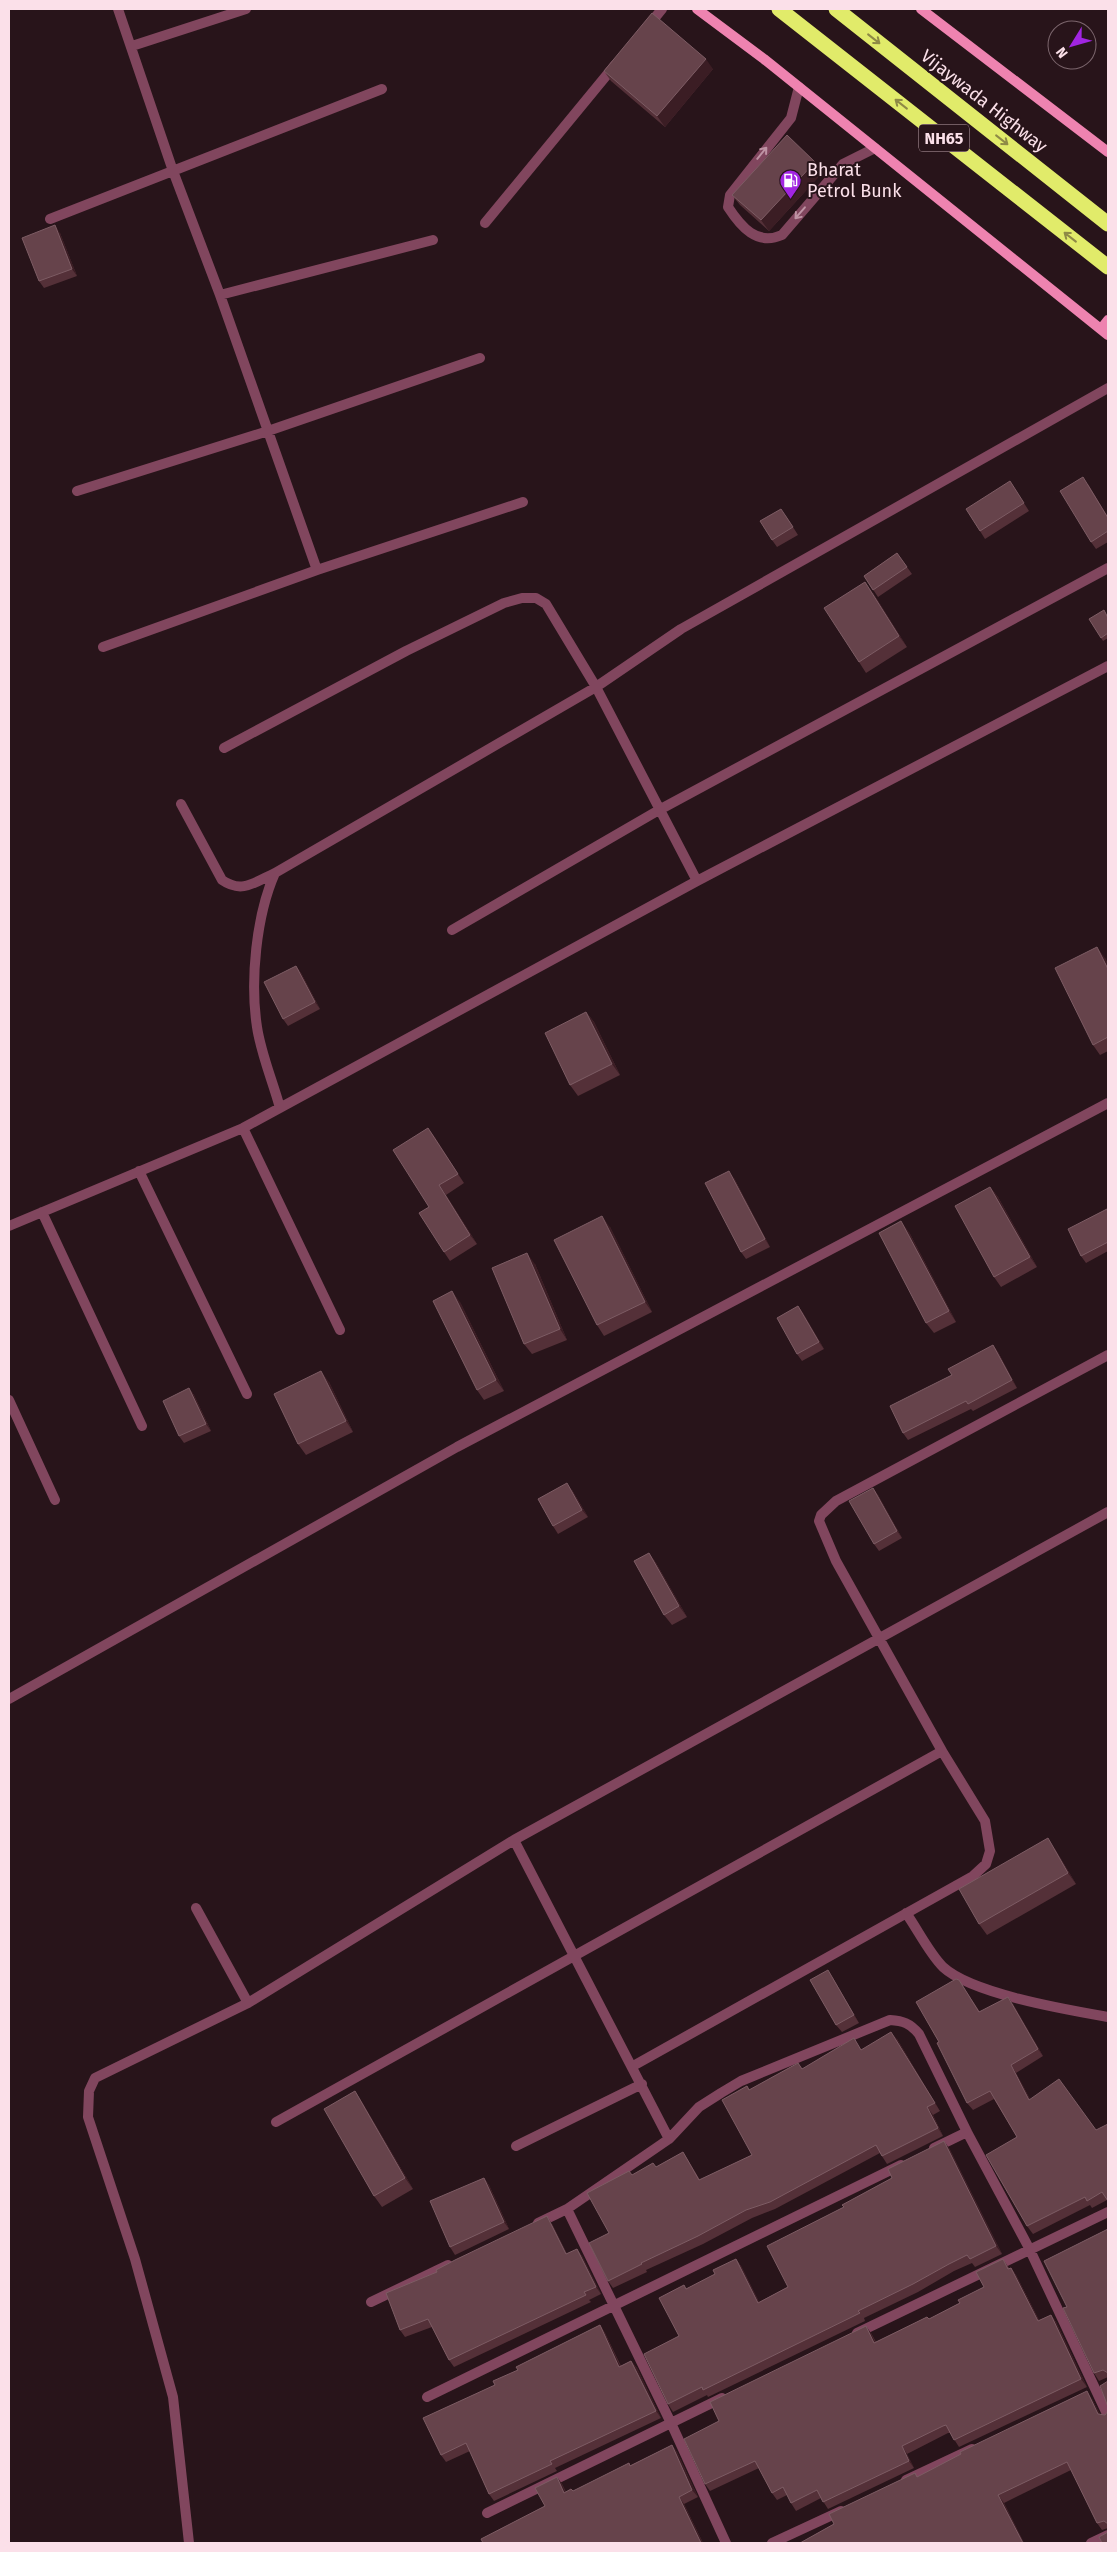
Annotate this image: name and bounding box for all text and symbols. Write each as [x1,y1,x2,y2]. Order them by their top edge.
north arrow [1047,20,1097,70]
one-way arrow [867,34,881,44]
text: N [1052,44,1072,61]
street label: Vijaywada Highway [916,45,1052,157]
one-way arrow [895,99,908,110]
road number: NH65 [919,125,969,152]
one-way arrow [995,134,1008,145]
one-way arrow [757,146,768,159]
place label: Bharat Petrol Bunk [807,159,902,202]
fuel station icon: Bharat Petrol Bunk [779,168,803,199]
one-way arrow [794,207,806,220]
one-way arrow [1063,232,1077,242]

